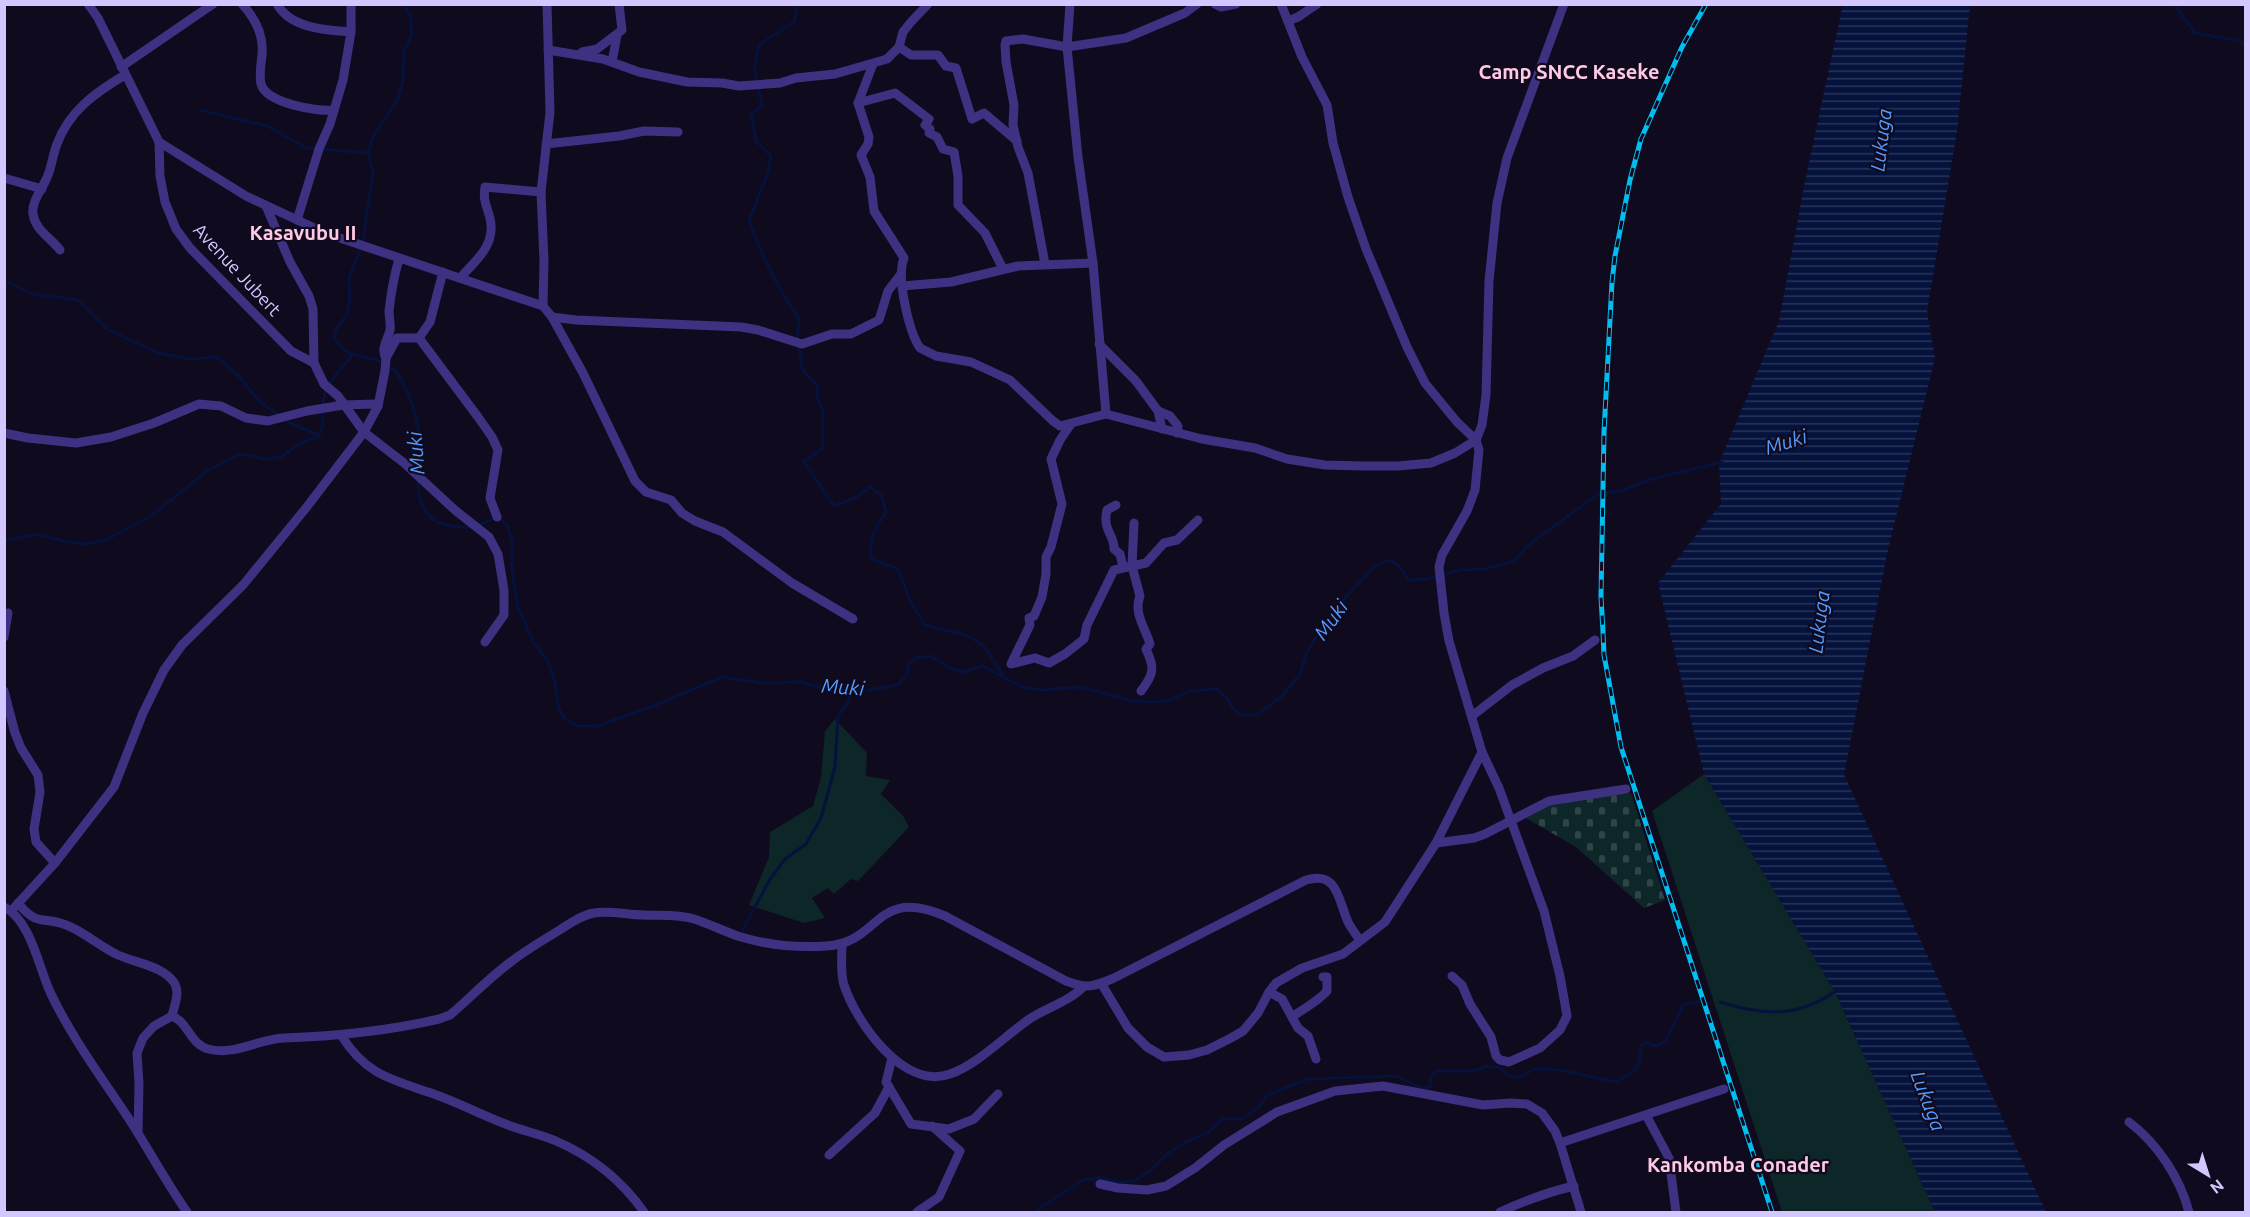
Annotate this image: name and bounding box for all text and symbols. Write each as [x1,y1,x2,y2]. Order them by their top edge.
district label: Camp SNCC Kaseke [1479,60,1660,83]
water label: Lukuga [1865,107,1896,172]
street label: Avenue Jubert [190,219,285,319]
district label: Kasavubu II [250,221,356,244]
water label: Muki [1762,424,1811,459]
water label: Muki [402,430,428,475]
water label: Lukuga [1803,589,1834,654]
water label: Muki [1309,595,1353,644]
water label: Muki [821,674,866,700]
water label: Lukuga [1907,1068,1950,1134]
north arrow [2178,1145,2238,1205]
district label: Kankomba Conader [1647,1153,1830,1176]
text: N [2207,1176,2227,1198]

